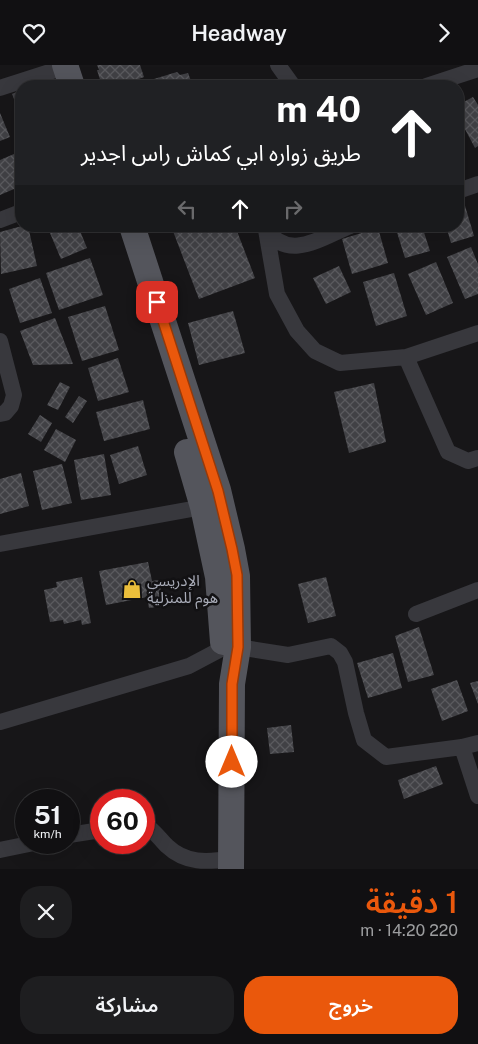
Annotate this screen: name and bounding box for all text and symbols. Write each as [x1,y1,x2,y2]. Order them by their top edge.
icon: heart [20,19,48,47]
icon: forward [430,19,458,47]
text: Headway [191,20,287,46]
text: 40 m [276,89,361,130]
icon: ahead [379,100,444,165]
text: طريق زواره ابي كماش راس اجدير [81,140,361,166]
icon: left [173,195,201,223]
icon: ahead [226,195,254,223]
icon: right [279,195,307,223]
pin [136,281,178,323]
icon: arrive [143,288,171,316]
place label: الإدريسي هوم للمنزلية [147,572,218,609]
shop icon: الإدريسي هوم للمنزلية [121,578,143,600]
position arrow [205,735,257,787]
speed limit sign: 60 [90,789,155,854]
text: 51 [34,800,61,830]
text: km/h [33,827,62,841]
text: 1 دقيقة [366,884,458,920]
button: close [20,886,72,938]
text: 220 m · 14:20 [360,921,458,940]
button: مشاركة [20,976,234,1034]
button: خروج [244,976,458,1034]

